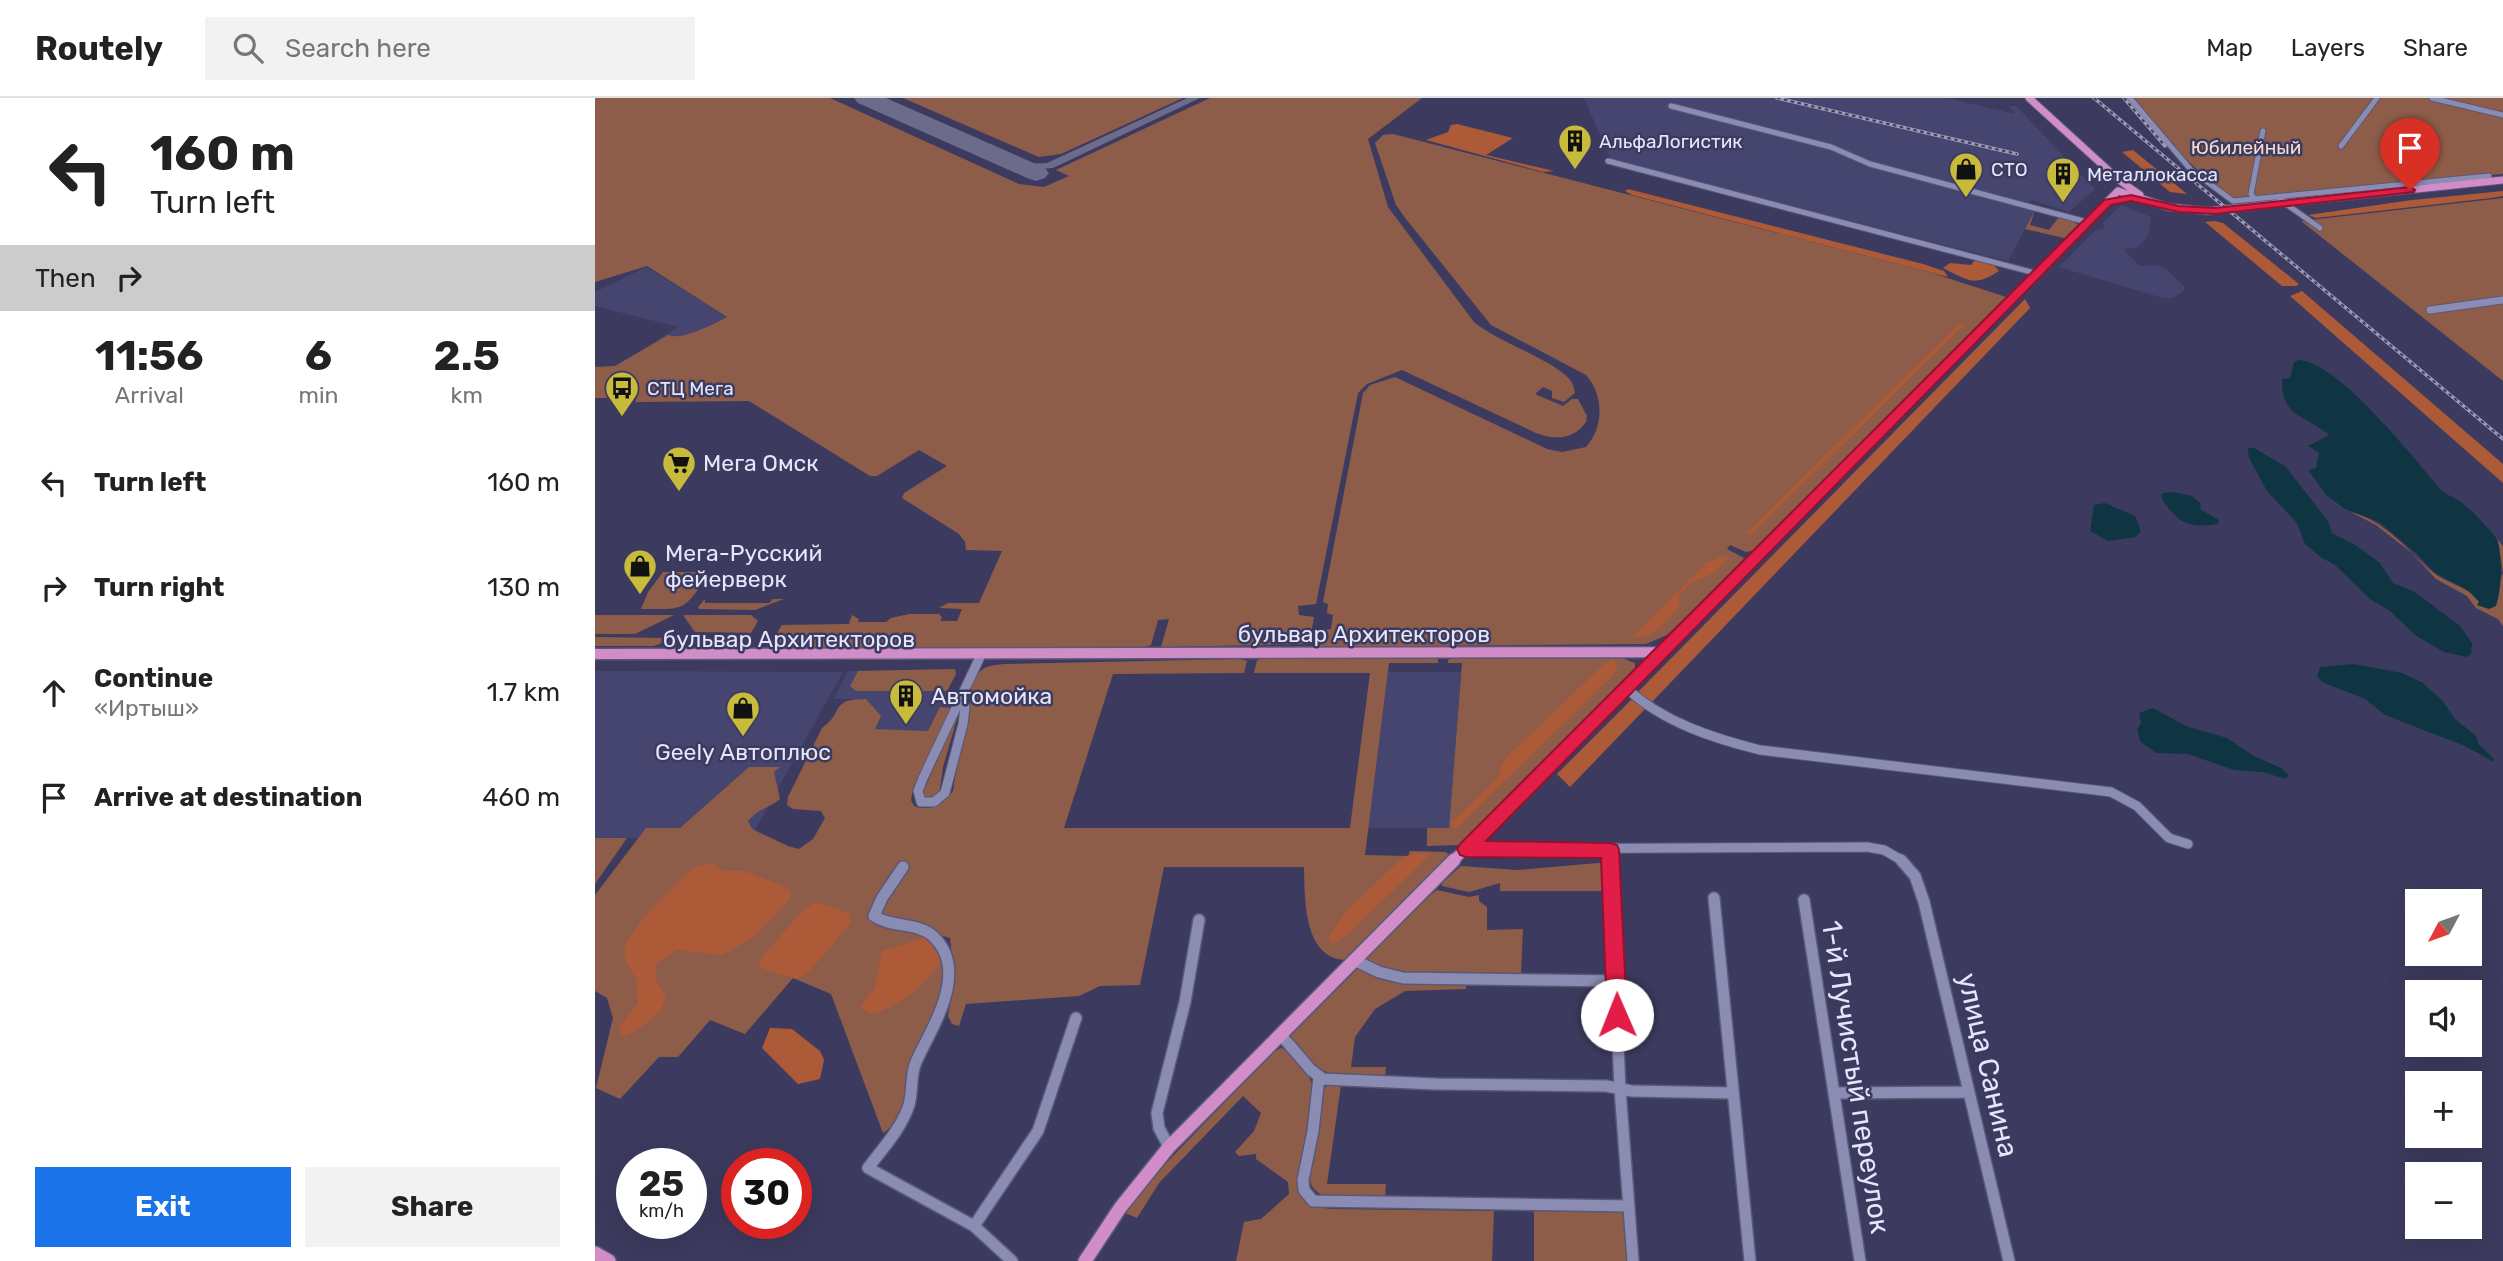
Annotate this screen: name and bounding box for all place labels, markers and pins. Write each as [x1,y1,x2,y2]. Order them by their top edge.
pin [2380,118,2440,190]
building icon: АльфаЛогистик [1556,122,1594,171]
place label: АльфаЛогистик [1599,130,1742,153]
shop icon: СТО [1947,150,1985,199]
building icon: Металлокасса [2044,155,2082,204]
place label: СТО [1991,158,2028,181]
place label: Металлокасса [2087,163,2218,186]
bus stop icon: СТЦ Мега [603,369,641,418]
place label: СТЦ Мега [647,377,734,400]
supermarket icon: Мега Омск [660,444,698,493]
place label: Мега Омск [703,449,819,477]
place label: Мега-Русский фейерверк [665,539,822,593]
shop icon: Мега-Русский фейерверк [621,547,659,596]
building icon: Автомойка [887,677,925,726]
place label: Автомойка [931,682,1052,710]
shop icon: Geely Автоплюс [724,689,762,738]
place label: Geely Автоплюс [655,738,831,766]

